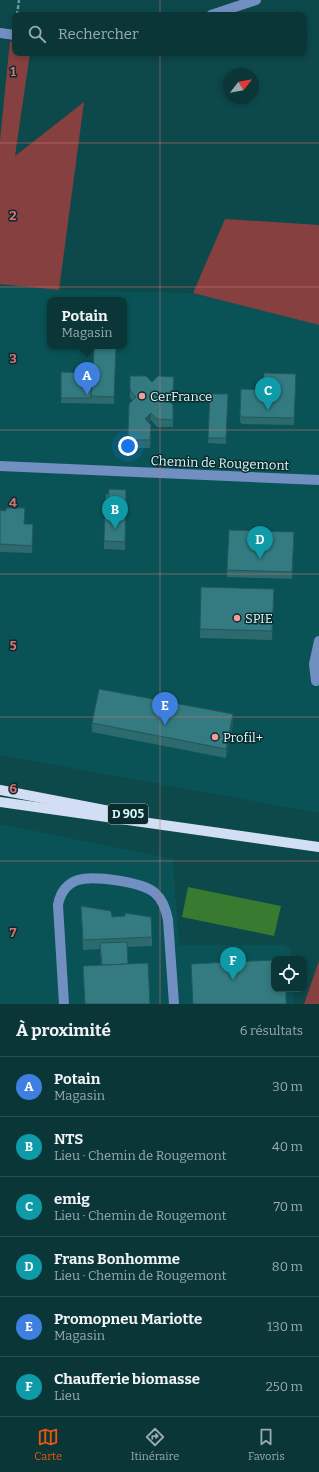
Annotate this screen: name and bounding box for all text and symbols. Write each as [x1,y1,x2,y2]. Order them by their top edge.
search box [12,12,307,56]
icon: search [26,23,48,45]
text: Rechercher [58,25,139,43]
text: 1 [10,64,16,79]
north arrow [223,68,259,104]
text: 2 [9,208,17,223]
popup [47,297,127,349]
text: Potain [61,307,108,325]
text: Magasin [61,325,113,340]
text: 3 [9,351,17,366]
pin: A [74,362,100,395]
pin: C [255,377,281,410]
place label: CerFrance [150,389,212,404]
marker: CerFrance [137,391,147,401]
your location [118,436,138,456]
street label: Chemin de Rougemont [150,453,290,473]
text: 4 [9,495,17,510]
pin: B [102,496,128,529]
pin: D [247,526,273,559]
place label: SPIE [245,611,273,626]
marker: SPIE [232,613,242,623]
text: 5 [9,638,17,653]
pin: E [152,692,178,725]
place label: Profil+ [223,730,263,745]
marker: Profil+ [210,732,220,742]
text: 6 [9,781,17,796]
road number: D 905 [108,804,148,824]
text: 7 [10,925,17,940]
pin: F [220,947,246,980]
map controls [271,956,307,992]
button: locate [271,956,307,992]
text: À proximité [16,1020,111,1041]
text: 6 résultats [240,1023,303,1038]
text: Potain [54,1070,100,1088]
text: A [24,1079,34,1094]
text: 30 m [272,1079,303,1094]
text: Magasin [54,1088,105,1103]
text: NTS [54,1130,83,1148]
text: B [25,1139,33,1154]
text: 40 m [272,1139,303,1154]
text: Lieu · Chemin de Rougemont [54,1148,227,1163]
text: emig [54,1190,90,1208]
text: C [25,1199,33,1214]
text: 70 m [273,1199,303,1214]
text: Lieu · Chemin de Rougemont [54,1208,227,1223]
text: Frans Bonhomme [54,1250,180,1268]
text: D [24,1259,34,1274]
text: 80 m [272,1259,303,1274]
text: Lieu · Chemin de Rougemont [54,1268,227,1283]
text: Promopneu Mariotte [54,1310,202,1328]
text: E [25,1319,33,1334]
text: 130 m [267,1319,303,1334]
text: Magasin [54,1328,105,1343]
text: Chaufferie biomasse [54,1370,200,1388]
text: F [25,1379,33,1394]
text: 250 m [266,1379,303,1394]
text: Lieu [54,1388,80,1403]
tab: Carte [34,1426,62,1463]
tab: Itinéraire [131,1426,179,1463]
tab: Favoris [248,1426,285,1463]

